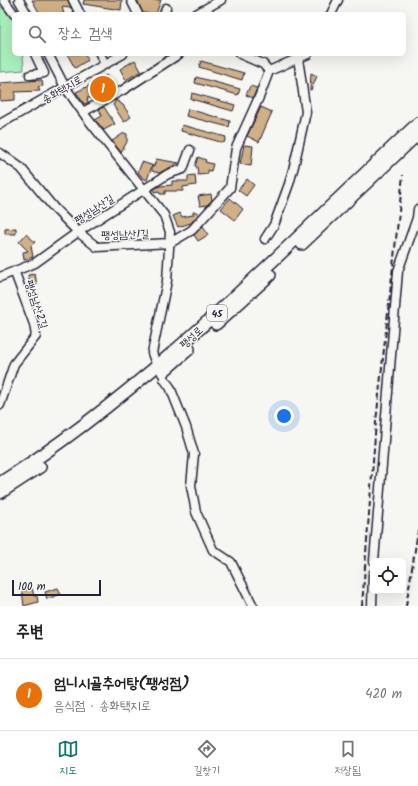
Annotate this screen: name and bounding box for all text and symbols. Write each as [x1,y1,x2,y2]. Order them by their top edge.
search box [12,12,406,56]
text: 장소 검색 [58,22,112,46]
icon: search [26,23,48,45]
street label: 송화택지로 [39,71,86,109]
pin: 1 [90,74,116,104]
street label: 팽성남산길 [71,190,118,229]
street label: 팽성남산1길 [101,225,149,245]
street label: 팽성남산2길 [20,277,52,331]
road number: 45 [207,305,227,321]
street label: 팽성로 [176,322,208,353]
your location [274,406,294,426]
map controls [370,558,406,594]
button: locate [370,558,406,594]
scale bar [12,578,101,597]
text: 100 m [18,578,46,596]
text: 주변 [16,619,43,646]
text: 엄니시골추어탕(팽성점) [54,672,190,696]
text: 1 [27,684,31,705]
text: 420 m [365,684,402,705]
text: 음식점 · 송화택지로 [54,696,151,717]
tab: 지도 [57,738,79,780]
tab: 길찾기 [193,738,220,780]
tab: 저장됨 [334,738,361,780]

